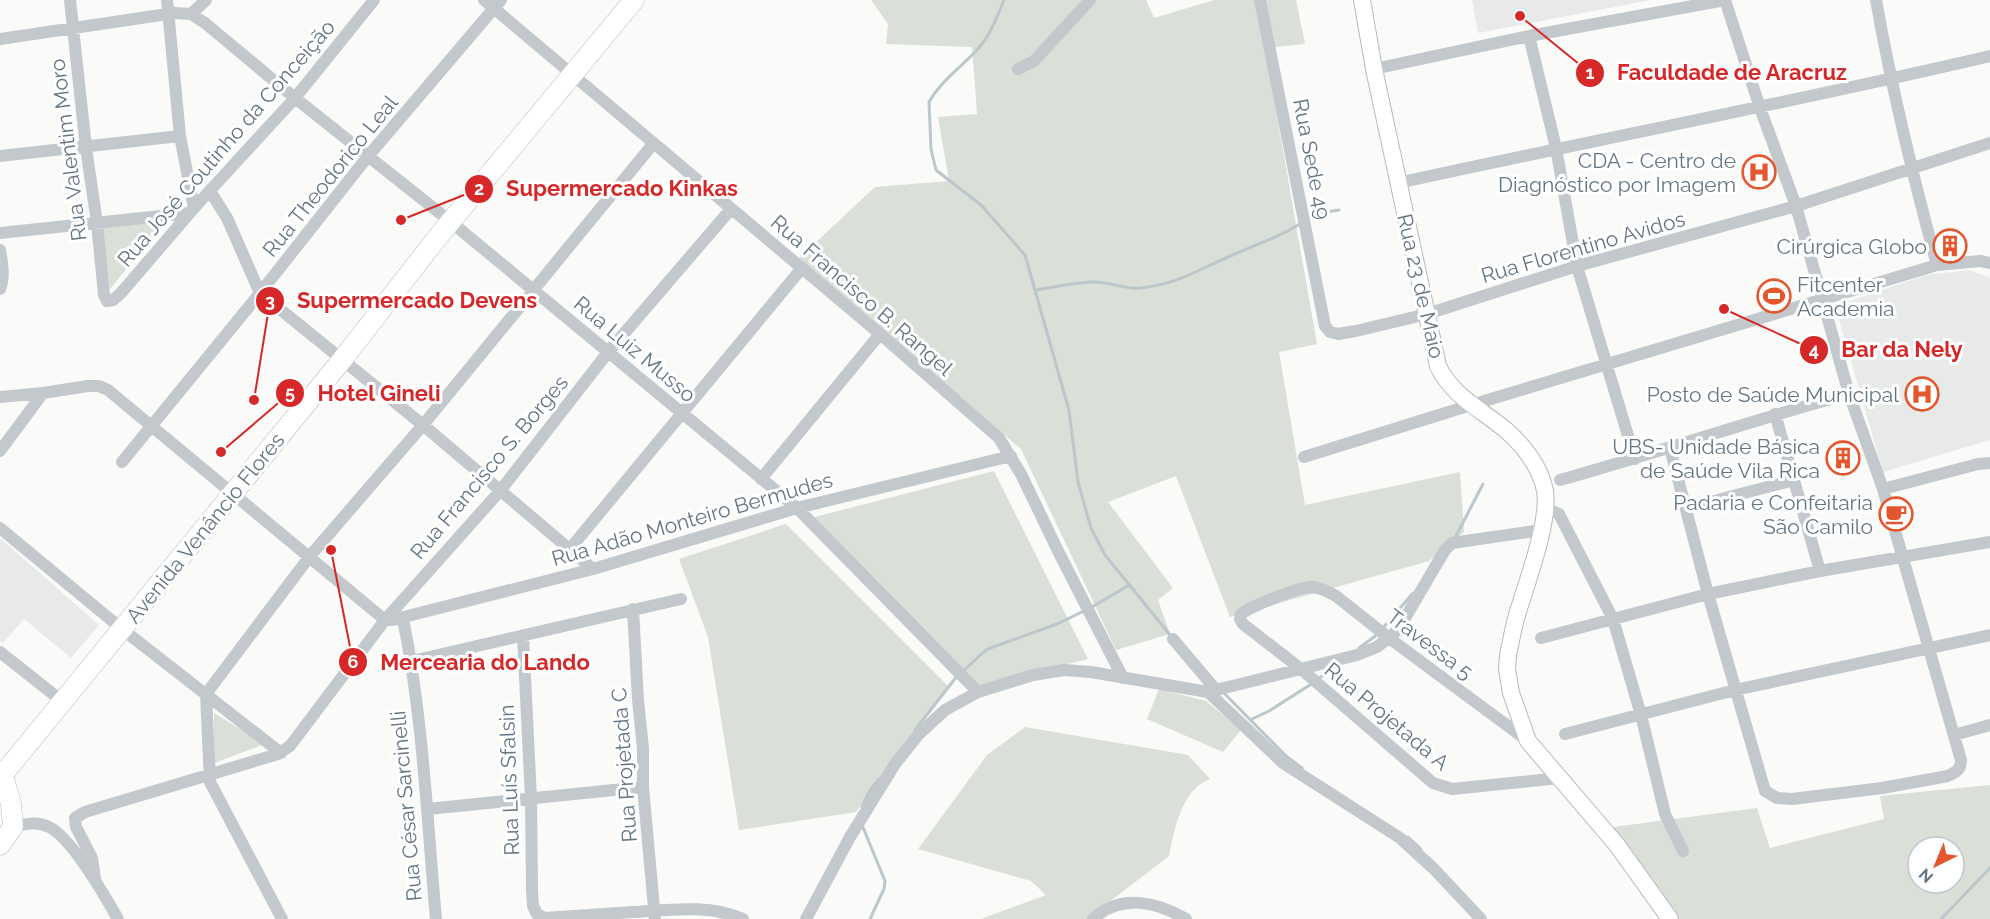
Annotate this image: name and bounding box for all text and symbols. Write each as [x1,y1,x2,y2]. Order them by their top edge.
street label: Rua José Coutinho da Conceição [112,15,340,271]
callout: Faculdade de Aracruz [1575,53,1860,93]
street label: Rua Valentim Moro [44,57,92,243]
text: Faculdade de Aracruz [1617,59,1847,85]
text: 1 [1586,62,1595,83]
street label: Rua Theodorico Leal [257,90,403,262]
street label: Rua Sede 49 [1288,97,1336,221]
place label: CDA - Centro de Diagnóstico por Imagem [1498,148,1736,197]
hospital icon: CDA - Centro de Diagnóstico por Imagem [1741,154,1777,190]
callout: Supermercado Kinkas [464,169,750,209]
text: Supermercado Kinkas [506,175,738,201]
text: 2 [474,178,484,199]
street label: Rua Florentino Avidos [1478,206,1688,288]
street label: Rua Francisco B. Rangel [766,209,958,381]
street label: Rua 23 de Maio [1392,211,1450,361]
building icon: Cirúrgica Globo [1932,228,1968,264]
place label: Cirúrgica Globo [1777,234,1927,259]
place label: Fitcenter Academia [1797,272,1895,321]
sports icon: Fitcenter Academia [1756,278,1792,314]
callout: Supermercado Devens [255,281,549,321]
text: Supermercado Devens [297,287,537,313]
text: 3 [265,290,275,311]
street label: Rua Luiz Musso [569,291,701,407]
callout: Bar da Nely [1799,330,1975,370]
text: Bar da Nely [1841,336,1963,362]
text: 4 [1809,339,1819,360]
street label: Rua Francisco S. Borges [405,370,573,564]
callout: Hotel Gineli [275,373,452,413]
hospital icon: Posto de Saúde Municipal [1904,376,1940,412]
text: Hotel Gineli [317,380,441,406]
text: 5 [285,382,295,403]
place label: Posto de Saúde Municipal [1647,382,1899,407]
street label: Avenida Venâncio Flores [120,428,290,628]
place label: UBS- Unidade Básica de Saúde Vila Rica [1612,434,1820,483]
building icon: UBS- Unidade Básica de Saúde Vila Rica [1825,440,1861,476]
street label: Rua Adão Monteiro Bermudes [549,467,835,571]
place label: Padaria e Confeitaria São Camilo [1673,490,1873,539]
cafe icon: Padaria e Confeitaria São Camilo [1878,496,1914,532]
street label: Travessa 5 [1382,604,1478,684]
callout: Mercearia do Lando [338,642,602,682]
text: Mercearia do Lando [380,649,590,675]
text: 6 [348,651,359,672]
street label: Rua Projetada A [1320,657,1454,775]
street label: Rua Projetada C [606,687,642,843]
street label: Rua Luís Sfalsin [494,704,524,856]
street label: Rua César Sarcinelli [385,710,427,902]
north arrow [1906,835,1966,895]
text: N [1915,864,1937,887]

